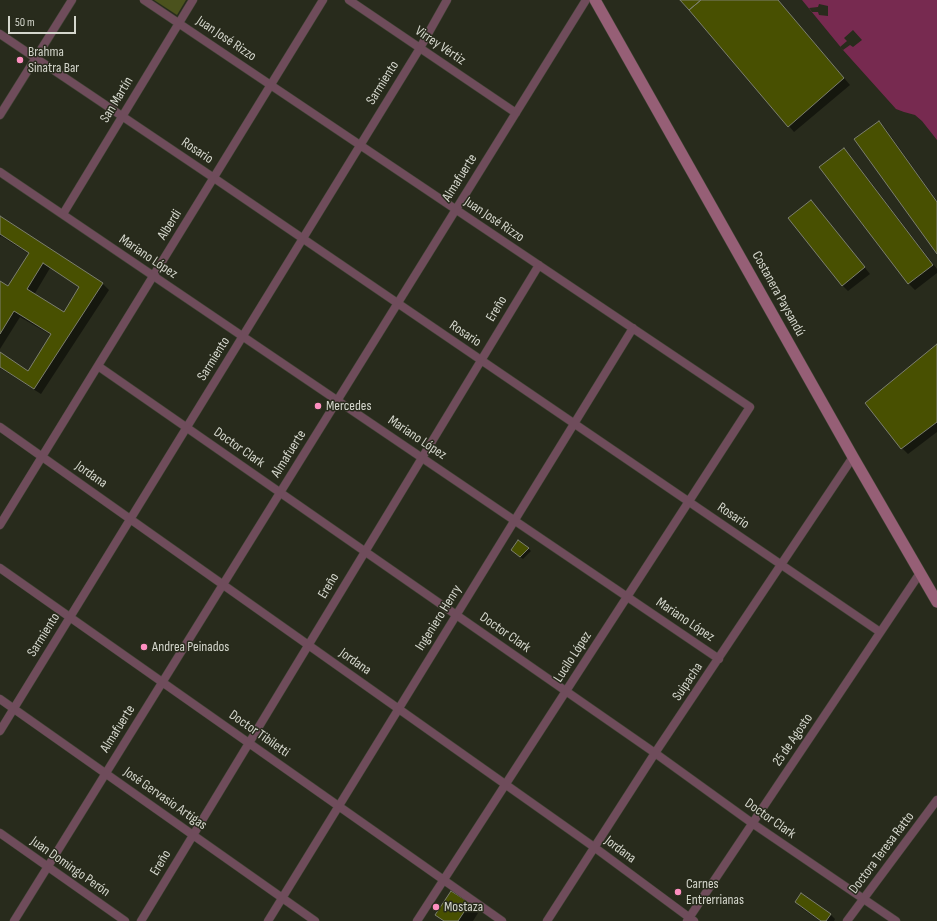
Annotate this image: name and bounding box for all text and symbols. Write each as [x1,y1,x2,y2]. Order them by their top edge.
scale bar [10,8,78,34]
street label: Juan José Rizzo [193,13,259,65]
text: 50 m [15,15,35,30]
street label: Virrey Vértiz [411,23,469,69]
place label: Brahma Sinatra Bar [28,44,79,76]
marker: Brahma Sinatra Bar [15,55,25,65]
street label: Sarmiento [363,58,403,108]
street label: San Martín [97,74,137,126]
street label: Rosario [178,134,216,168]
street label: Almafuerte [439,151,481,205]
street label: Juan José Rizzo [461,194,527,246]
street label: Alberdi [154,207,186,243]
street label: Mariano López [116,231,180,283]
street label: Costanera Paysandú [748,249,808,339]
street label: Ereño [483,293,511,325]
street label: Rosario [446,317,484,351]
street label: Sarmiento [194,334,234,384]
place label: Mercedes [326,398,371,414]
marker: Mercedes [313,401,323,411]
street label: Mariano López [385,412,449,464]
street label: Doctor Clark [210,424,268,472]
street label: Almafuerte [268,427,310,481]
street label: Jordana [72,458,110,492]
street label: Rosario [714,499,752,533]
street label: Ereño [315,570,343,602]
street label: Ingeniero Henry [412,582,466,654]
street label: Mariano López [653,594,717,646]
street label: Doctor Clark [476,609,534,657]
street label: Sarmiento [24,610,64,660]
street label: Lucilo López [550,628,596,686]
place label: Andrea Peinados [152,639,229,655]
marker: Andrea Peinados [139,642,149,652]
street label: Jordana [336,645,374,679]
street label: Suipacha [669,660,707,704]
street label: Almafuerte [97,702,139,756]
street label: Doctor Tibiletti [225,707,293,761]
street label: 25 de Agosto [769,711,817,769]
street label: José Gervasio Artigas [120,764,210,834]
street label: Doctor Clark [741,795,799,843]
street label: Doctora Teresa Ratto [846,809,918,897]
street label: Juan Domingo Perón [27,833,113,901]
street label: Jordana [601,833,639,867]
street label: Ereño [147,847,175,879]
place label: Carnes Entrerrianas [686,876,744,908]
marker: Carnes Entrerrianas [673,887,683,897]
place label: Mostaza [444,899,483,915]
marker: Mostaza [431,902,441,912]

